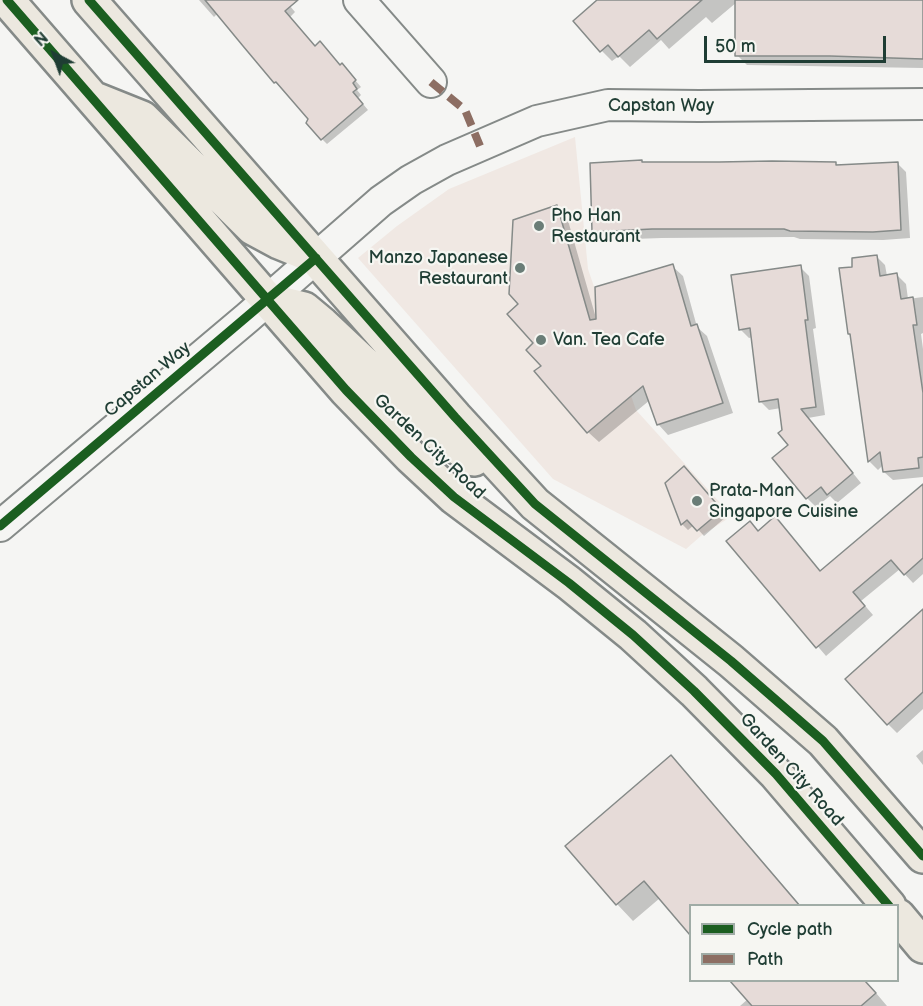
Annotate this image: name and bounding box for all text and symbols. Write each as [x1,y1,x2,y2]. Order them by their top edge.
north arrow [24,24,84,84]
scale bar [707,24,888,62]
text: N [31,29,53,51]
text: 50 m [715,36,756,57]
street label: Capstan Way [608,95,714,117]
place label: Pho Han Restaurant [551,205,641,248]
marker: Pho Han Restaurant [532,219,546,233]
place label: Manzo Japanese Restaurant [368,247,508,290]
marker: Manzo Japanese Restaurant [513,261,527,275]
place label: Van. Tea Cafe [553,329,665,351]
marker: Van. Tea Cafe [534,333,548,347]
street label: Capstan Way [100,338,196,422]
street label: Garden City Road [369,390,489,504]
place label: Prata-Man Singapore Cuisine [709,480,858,522]
marker: Prata-Man Singapore Cuisine [690,494,704,508]
street label: Garden City Road [735,709,847,831]
legend [689,904,899,982]
text: Cycle path [747,919,833,940]
text: Path [747,949,783,970]

